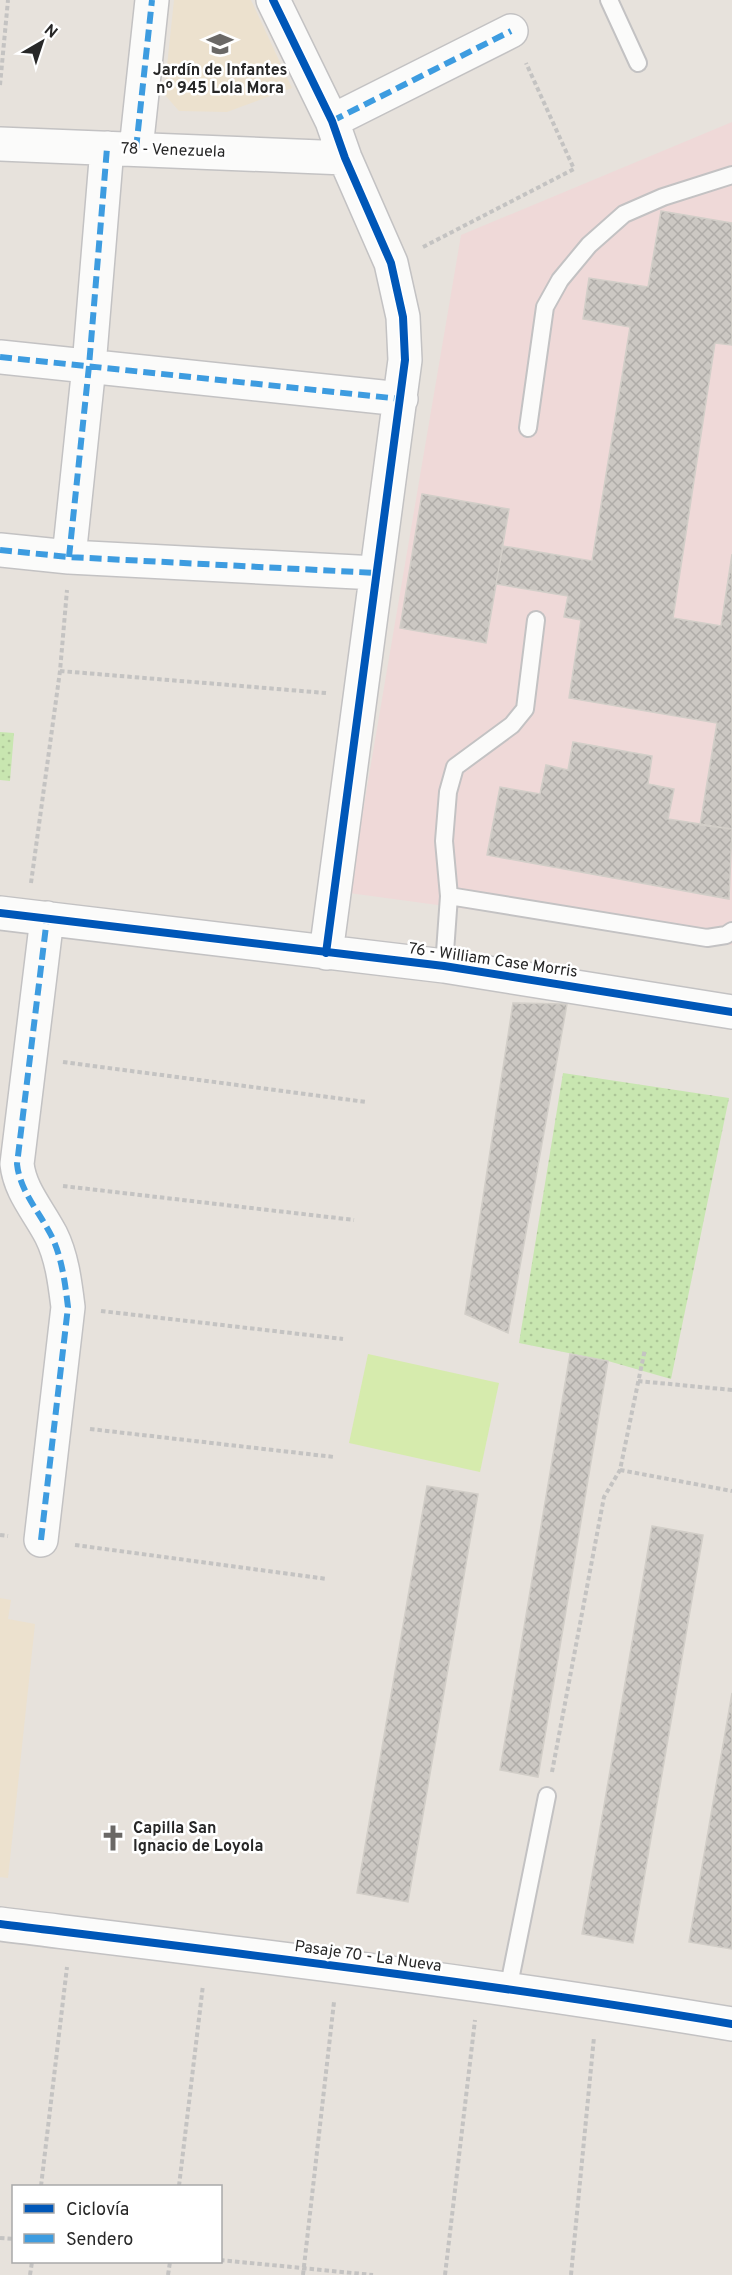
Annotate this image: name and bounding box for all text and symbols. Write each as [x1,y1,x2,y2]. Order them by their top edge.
north arrow [12,12,72,72]
text: N [39,21,61,43]
school or university icon: Jardín de Infantes nº 945 Lola Mora [205,29,235,59]
place label: Jardín de Infantes nº 945 Lola Mora [153,61,287,99]
street label: 78 - Venezuela [120,139,226,163]
street label: 76 - William Case Morris [407,939,579,983]
place label: Capilla San Ignacio de Loyola [133,1819,263,1857]
church icon: Capilla San Ignacio de Loyola [98,1823,128,1853]
street label: Pasaje 70 - La Nueva [293,1937,443,1977]
legend [12,2185,222,2263]
text: Ciclovía [66,2199,129,2222]
text: Sendero [66,2229,133,2252]

